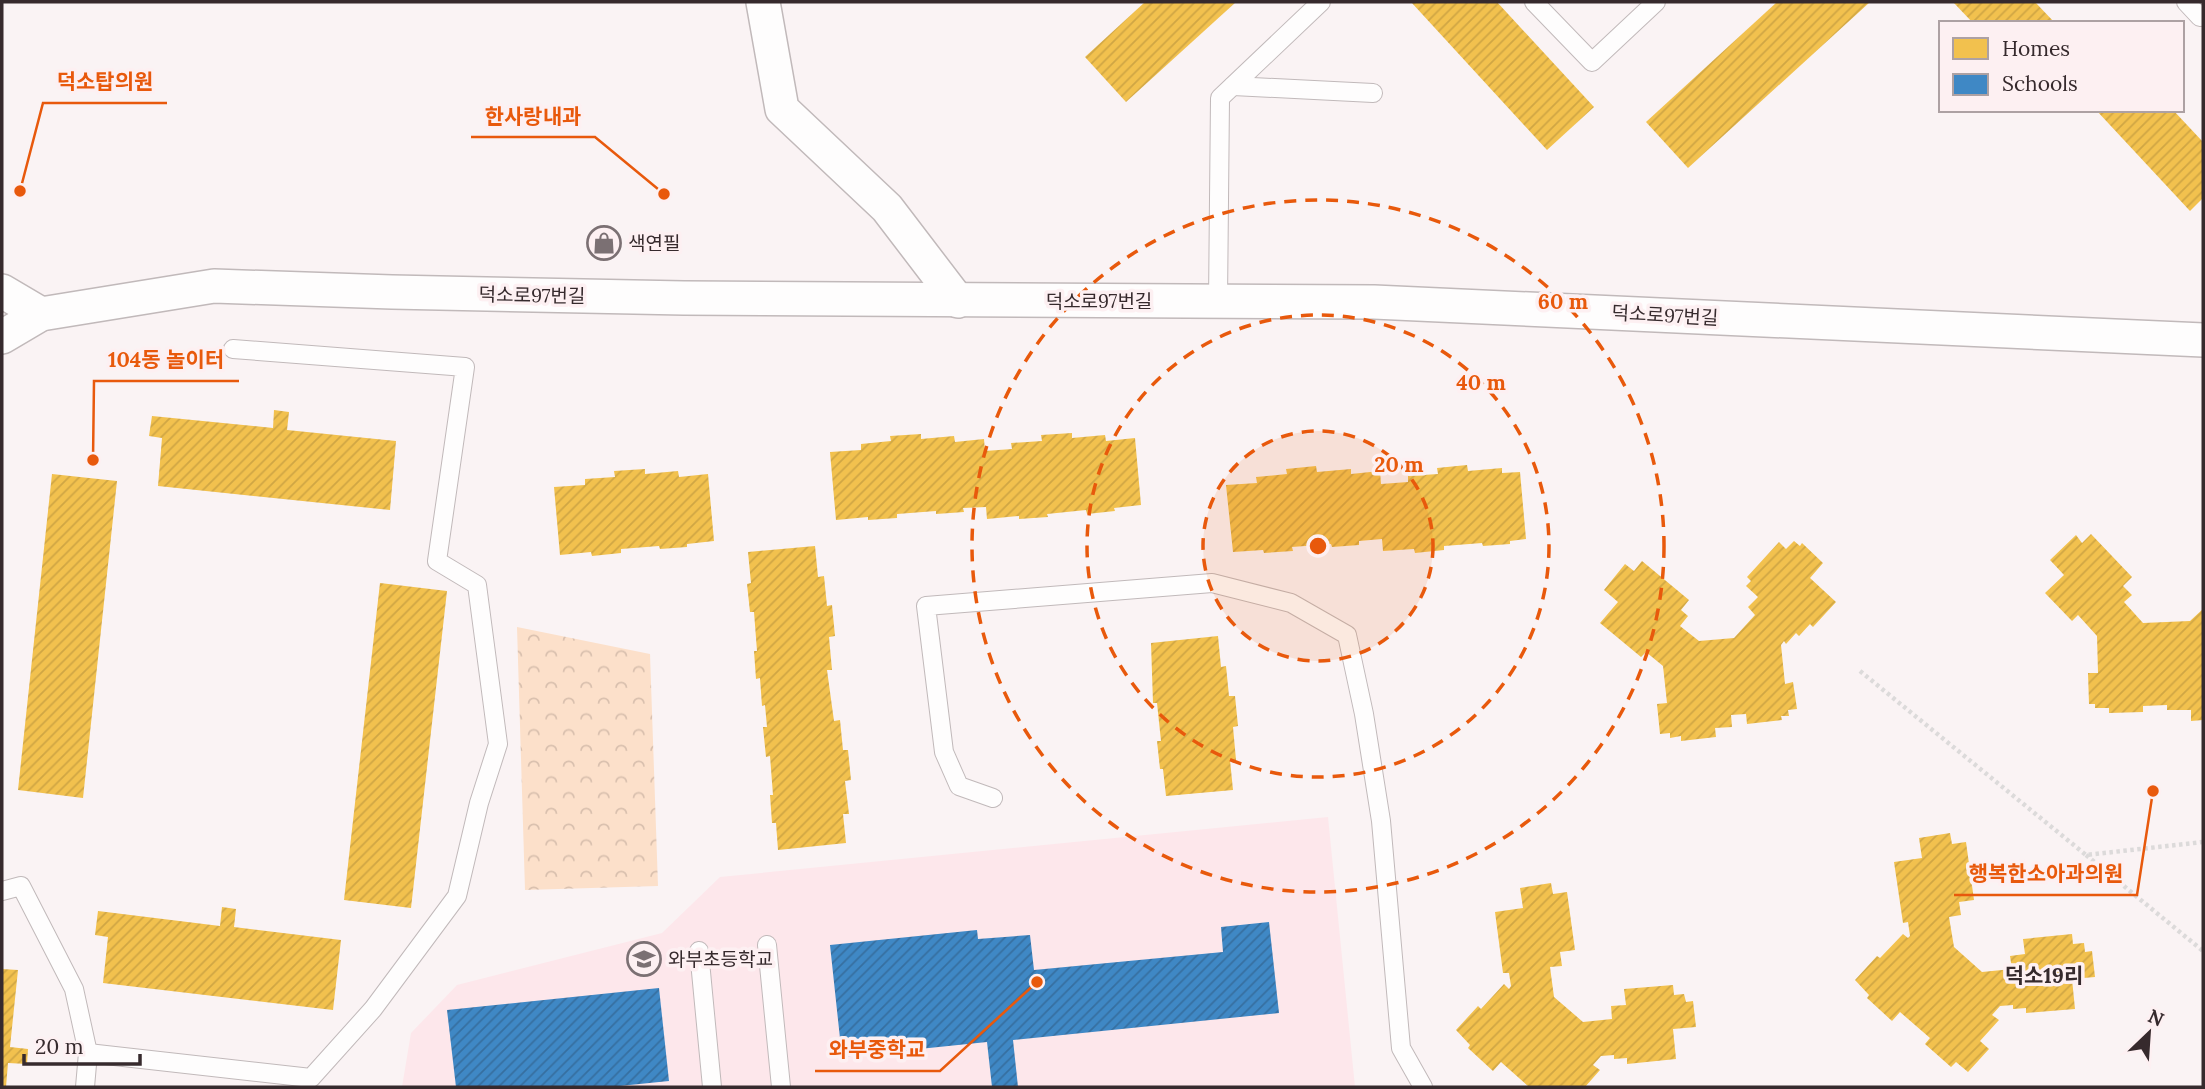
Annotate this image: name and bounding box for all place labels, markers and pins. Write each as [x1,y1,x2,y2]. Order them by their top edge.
callout: 덕소탑의원 [43,61,167,103]
callout: 한사랑내과 [471,95,595,137]
shop icon: 색연필 [585,224,623,262]
place label: 색연필 [628,231,680,255]
callout: 104동 놀이터 [94,339,239,381]
centre of rings [1306,534,1330,558]
callout: 행복한소아과의원 [1954,853,2137,895]
school or university icon: 와부초등학교 [625,940,663,978]
place label: 와부초등학교 [668,947,773,971]
callout: 와부중학교 [815,1029,940,1071]

